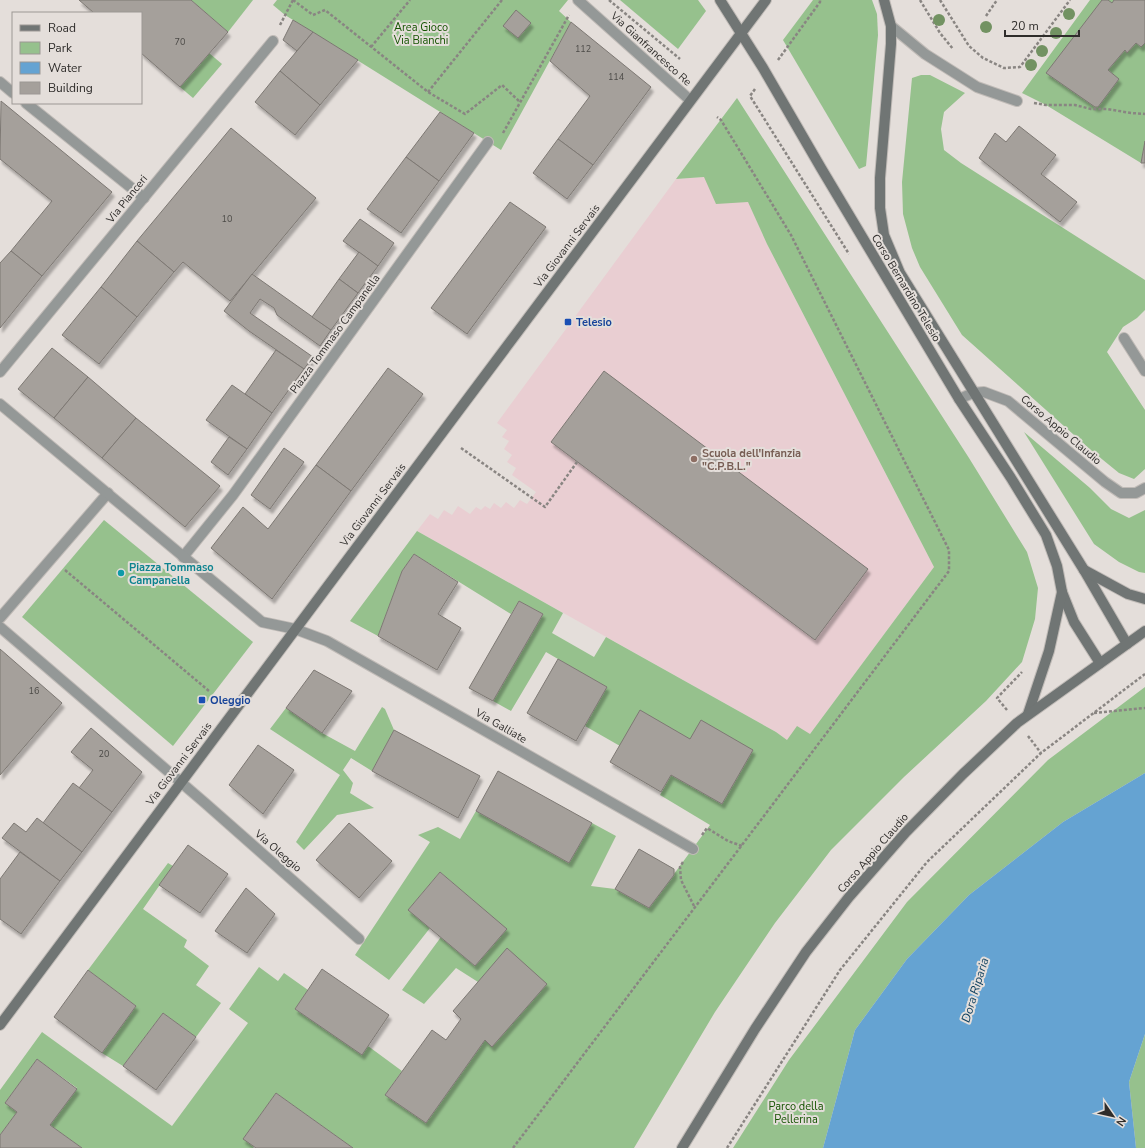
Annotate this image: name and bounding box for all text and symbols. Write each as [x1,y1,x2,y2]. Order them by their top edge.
street label: Via Gianfrancesco Re [607,8,695,90]
legend [12,12,142,104]
scale bar [1005,12,1079,38]
text: 20 m [1011,18,1039,34]
text: Road [48,20,76,36]
park label: Area Gioco Via Bianchi [393,20,448,48]
house number: 70 [175,36,185,48]
text: Park [48,40,73,56]
house number: 112 [575,43,591,55]
text: Water [48,60,82,76]
house number: 114 [608,71,625,83]
text: Building [48,80,93,96]
street label: Via Pianceri [102,172,151,227]
street label: Via Giovanni Servais [530,201,603,292]
house number: 10 [222,213,232,225]
street label: Corso Bernardino Telesio [868,231,944,345]
street label: Piazza Tommaso Campanella [287,271,384,397]
place label: Telesio [576,315,612,330]
marker: Telesio [563,317,573,327]
street label: Corso Appio Claudio [1017,392,1105,468]
place label: Scuola dell'Infanzia "C.P.B.L." [702,446,801,474]
marker: Scuola dell'Infanzia "C.P.B.L." [689,454,699,464]
street label: Via Giovanni Servais [336,460,409,551]
place label: Piazza Tommaso Campanella [129,560,214,588]
marker: Piazza Tommaso Campanella [116,568,126,578]
house number: 16 [29,685,39,697]
place label: Oleggio [210,693,250,708]
marker: Oleggio [197,695,207,705]
street label: Via Galliate [472,705,530,747]
street label: Via Giovanni Servais [142,719,215,810]
house number: 20 [99,748,109,760]
street label: Corso Appio Claudio [834,810,912,896]
street label: Via Oleggio [250,826,305,876]
water label: Dora Riparia [958,956,992,1024]
north arrow [1093,1096,1133,1136]
park label: Parco della Pellerina [769,1099,824,1127]
text: N [1112,1114,1129,1129]

